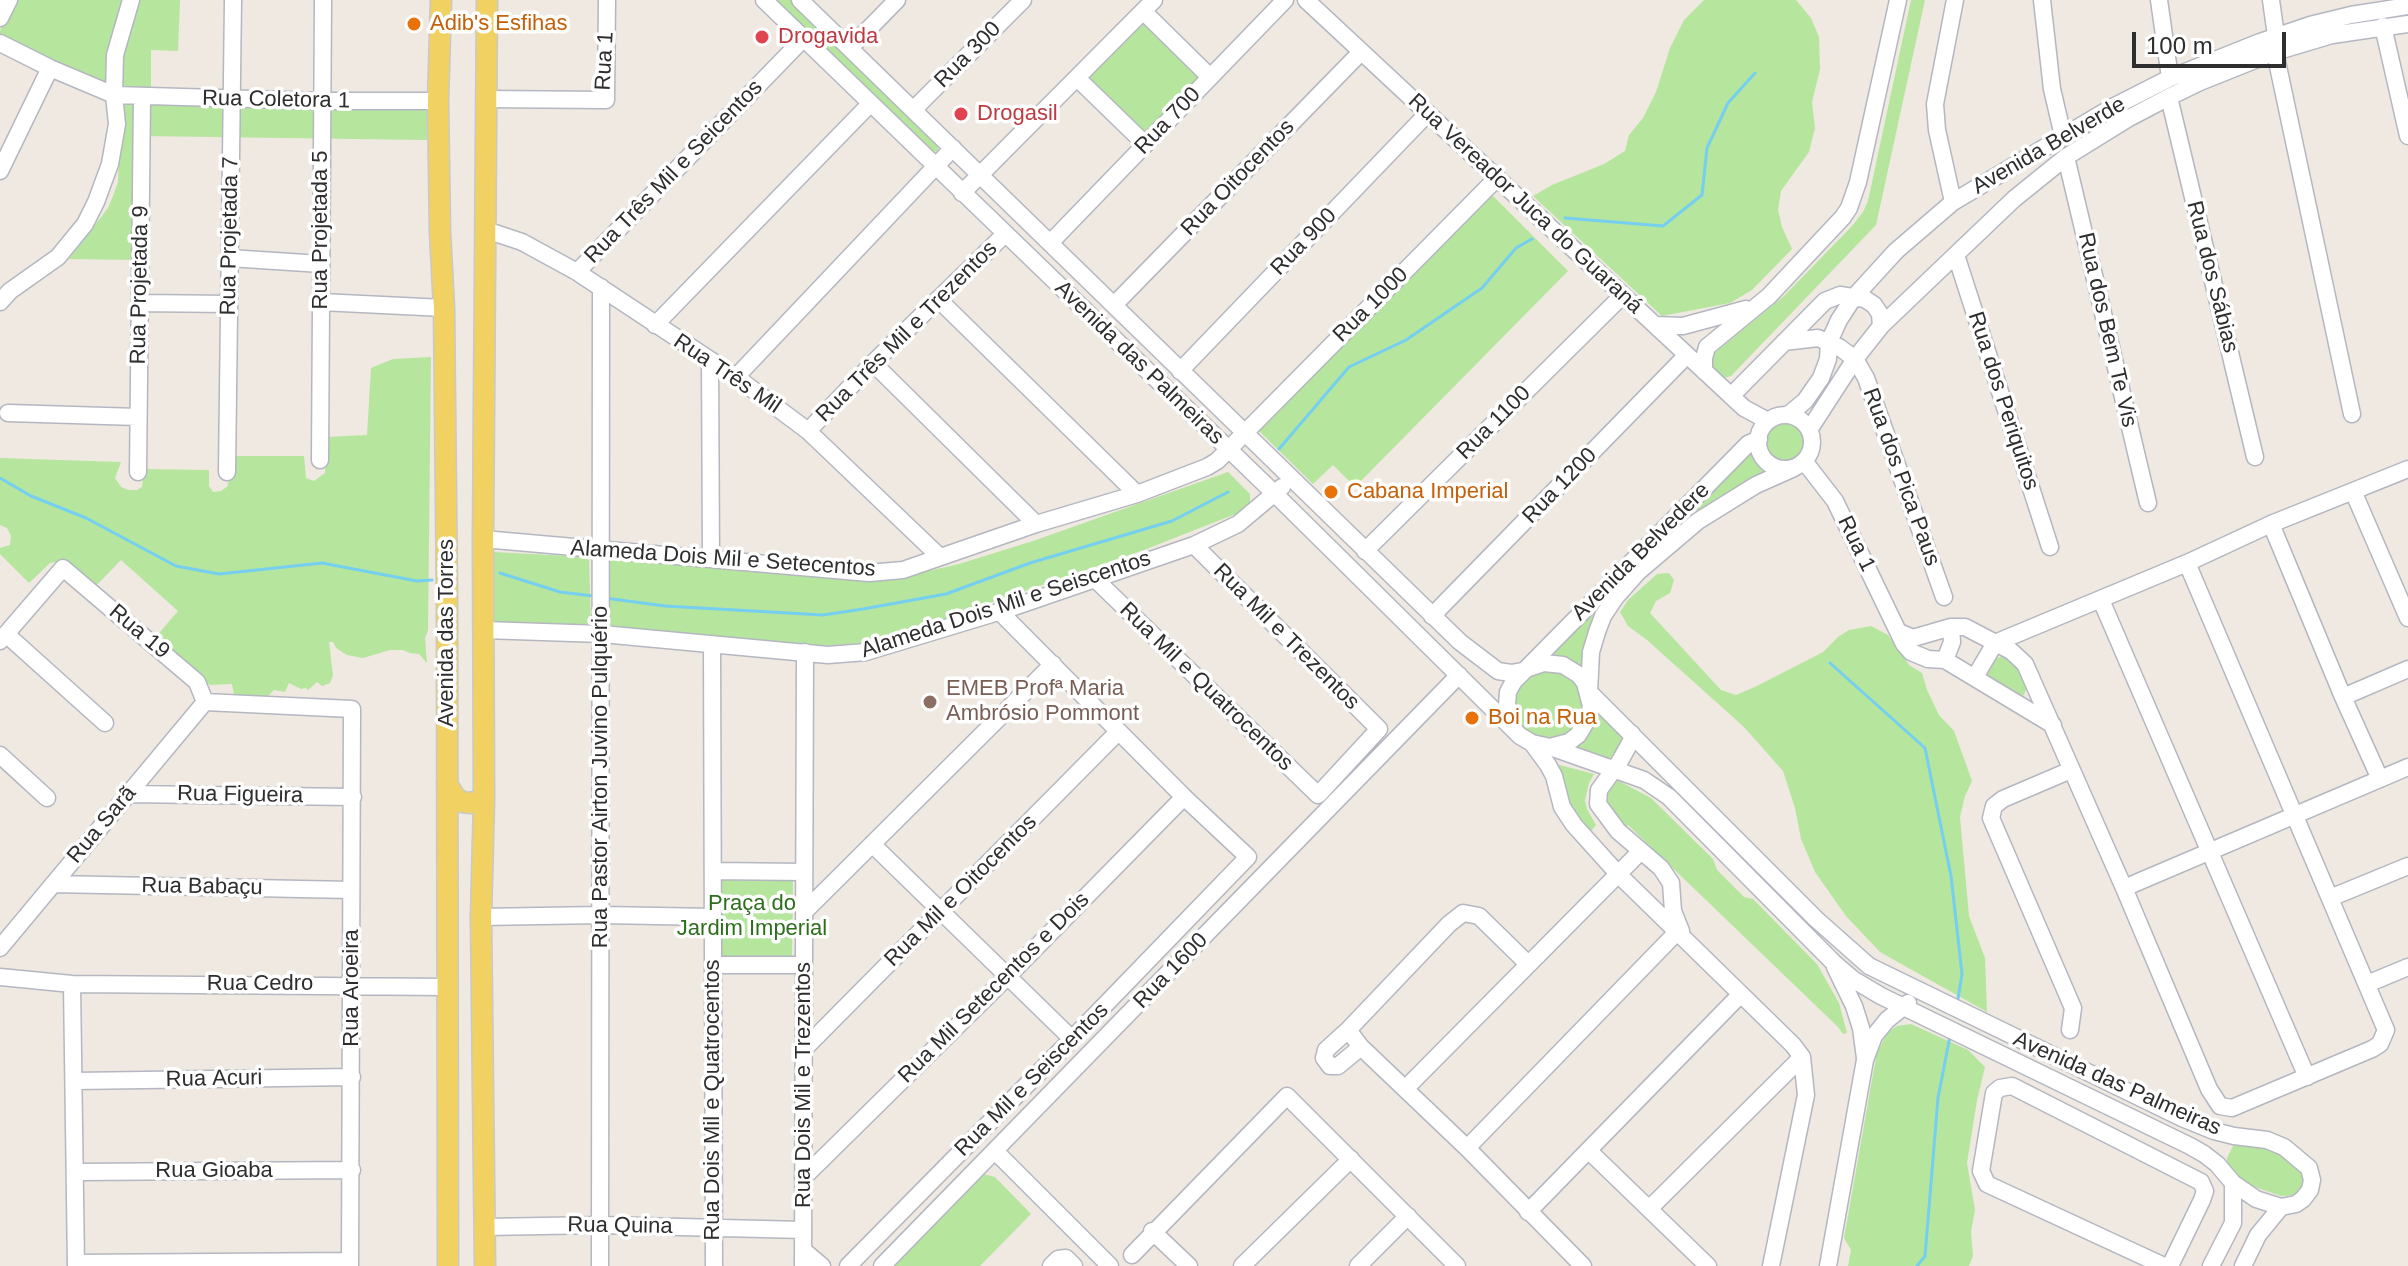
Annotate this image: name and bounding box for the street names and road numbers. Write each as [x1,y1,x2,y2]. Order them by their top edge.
street label: Rua 300 [929,16,1007,94]
street label: Rua 1 [590,31,620,91]
street label: Rua Três Mil e Seicentos [579,75,769,269]
street label: Rua 700 [1130,82,1206,160]
street label: Rua Coletora 1 [202,86,350,114]
street label: Rua Vereador Juca do Guaraná [1402,88,1648,320]
street label: Avenida Belverde [1968,92,2130,200]
street label: Rua Oitocentos [1176,114,1300,242]
street label: Rua Projetada 5 [308,151,334,309]
street label: Rua Projetada 7 [215,156,245,316]
street label: Rua dos Sábias [2180,198,2244,356]
street label: Rua 900 [1266,203,1342,281]
street label: Rua Projetada 9 [125,205,155,365]
street label: Rua dos Bem Te Vis [2072,230,2142,430]
street label: Rua Três Mil e Trezentos [811,236,1003,428]
street label: Rua 1000 [1328,262,1414,348]
street label: Avenida das Palmeiras [1049,275,1229,451]
street label: Rua dos Periquitos [1962,309,2044,493]
street label: Rua Três Mil [668,328,786,420]
street label: Rua 1100 [1452,381,1536,465]
street label: Rua dos Pica Paus [1857,385,1945,569]
street label: Rua 1200 [1517,443,1603,529]
street label: Avenida Belvedere [1567,478,1715,626]
street label: Rua 1 [1831,512,1881,576]
street label: Alameda Dois Mil e Setecentos [570,535,876,583]
street label: Avenida das Torres [434,539,460,727]
street label: Alameda Dois Mil e Seiscentos [858,546,1154,664]
street label: Rua Mil e Trezentos [1207,558,1365,716]
street label: Rua Mil e Quatrocentos [1114,597,1298,777]
street label: Rua 19 [103,599,175,665]
street label: Rua Pastor Airton Juvino Pulquério [588,606,614,948]
street label: Rua Sarã [62,781,142,869]
street label: Rua Figueira [177,781,303,809]
street label: Rua Mil e Oitocentos [879,809,1043,973]
street label: Rua Babaçu [141,873,263,901]
street label: Rua Mil Setecentos e Dois [893,887,1095,1089]
street label: Rua 1600 [1128,928,1214,1014]
street label: Rua Aroeira [339,929,365,1047]
street label: Rua Dois Mil e Quatrocentos [700,959,726,1241]
street label: Rua Dois Mil e Trezentos [791,962,817,1208]
street label: Rua Cedro [207,971,313,997]
street label: Rua Mil e Seiscentos [950,998,1114,1162]
street label: Avenida das Palmeiras [2009,1026,2225,1142]
street label: Rua Acuri [165,1065,263,1093]
street label: Rua Gioaba [155,1158,273,1184]
street label: Rua Quina [567,1212,673,1240]

